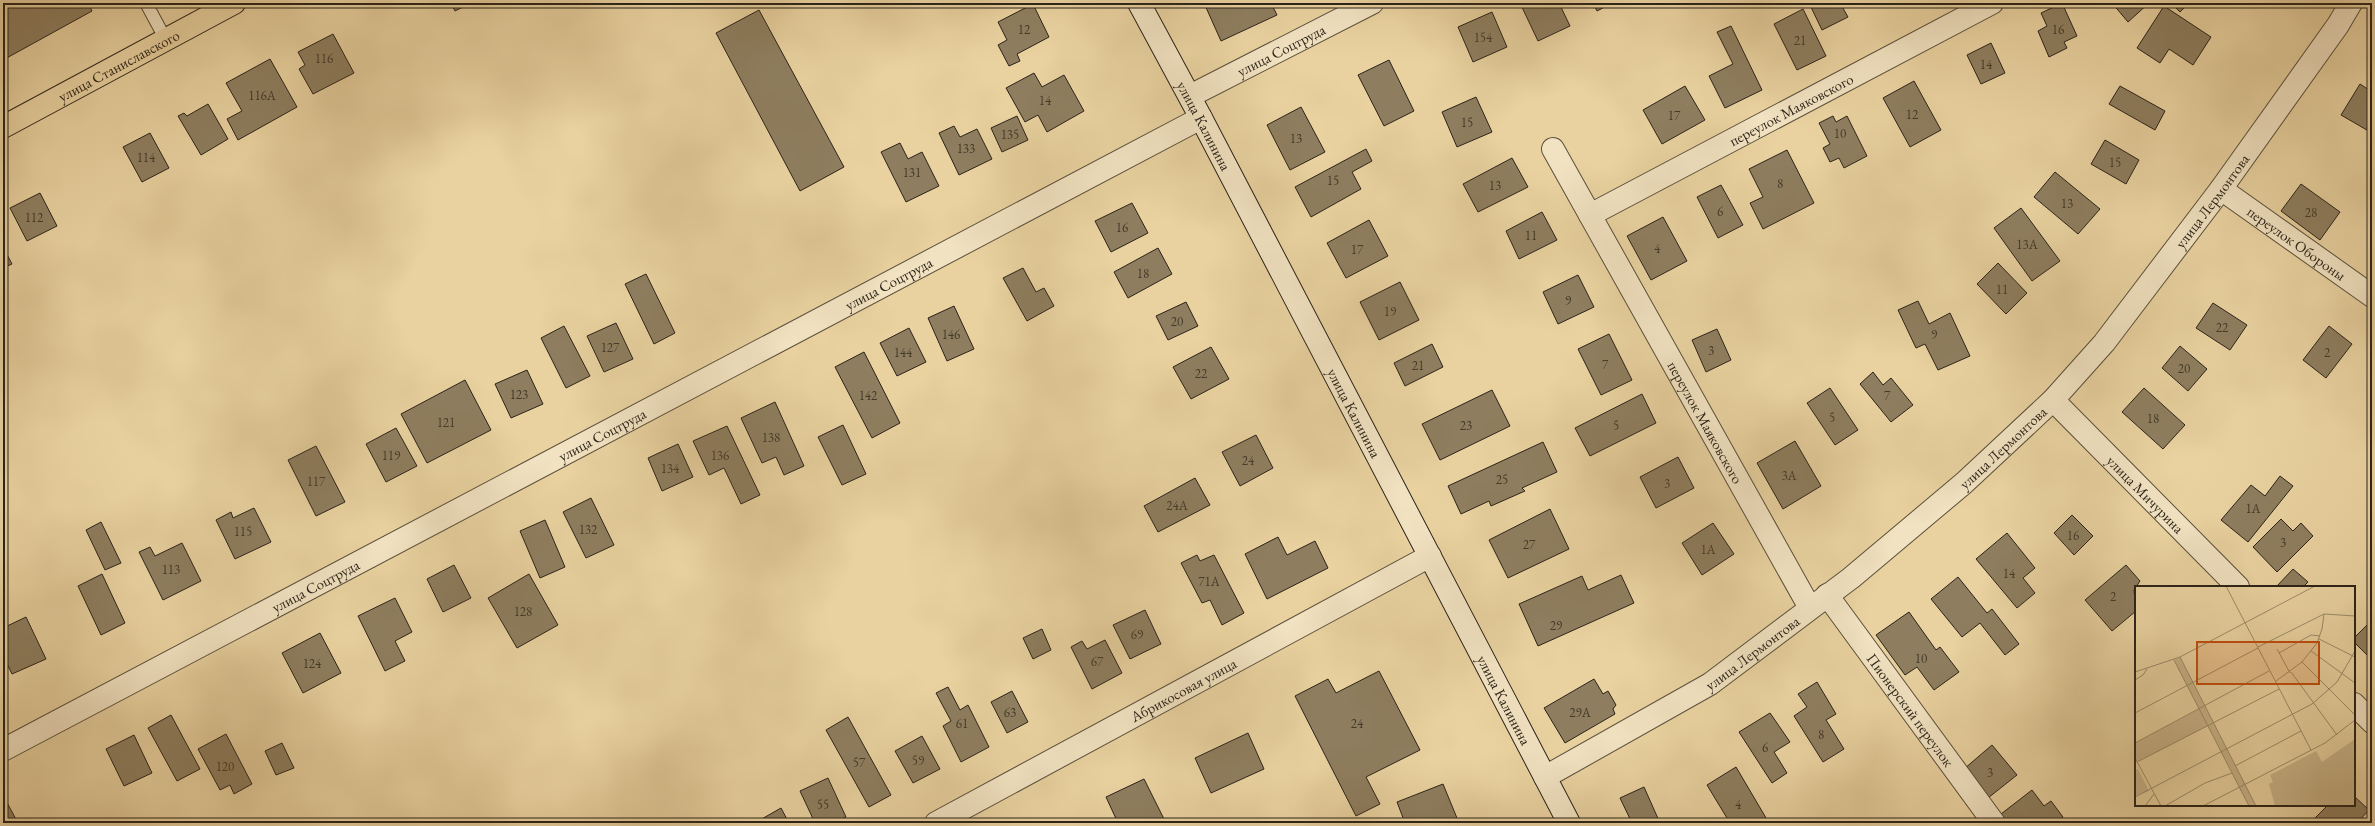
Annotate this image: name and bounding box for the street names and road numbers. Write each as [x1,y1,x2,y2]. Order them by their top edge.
street label: улица Соцтруда [1234,19,1328,80]
street label: улица Станиславского [54,25,182,105]
street label: переулок Маяковского [1725,69,1856,150]
street label: улица Калинина [1173,77,1236,174]
street label: улица Лермонтова [2170,150,2253,252]
street label: переулок Обороны [2244,201,2350,284]
street label: улица Соцтруда [841,252,935,314]
street label: переулок Маяковского [1664,357,1748,487]
street label: улица Калинина [1324,364,1386,461]
street label: улица Лермонтова [1955,402,2050,493]
street label: улица Соцтруда [555,403,649,465]
street label: улица Мичурина [2103,451,2189,537]
street label: улица Соцтруда [268,554,362,616]
street label: улица Лермонтова [1702,611,1803,694]
street label: Пионерский переулок [1863,649,1959,770]
street label: улица Калинина [1473,652,1536,748]
street label: Абрикосовая улица [1126,653,1239,726]

